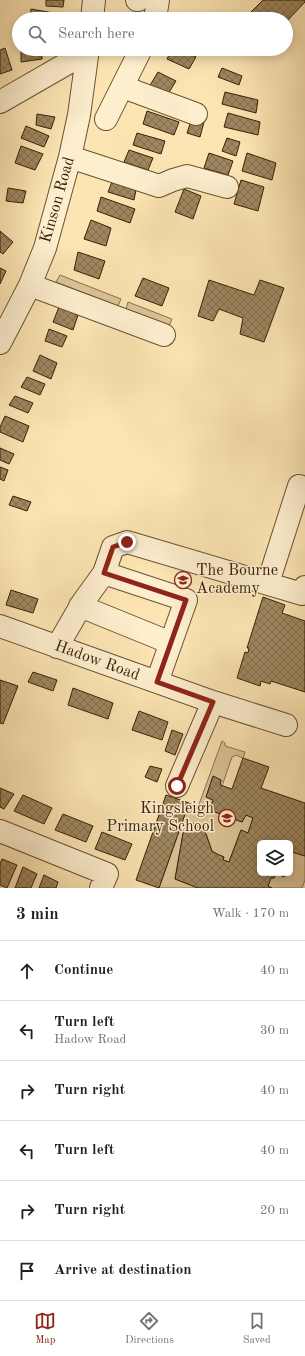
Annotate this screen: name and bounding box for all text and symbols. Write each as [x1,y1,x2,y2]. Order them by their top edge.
search box [12,12,293,56]
icon: search [26,23,48,45]
text: Search here [58,27,135,42]
street label: Kinson Road [38,155,78,245]
route end [118,533,136,551]
place label: The Bourne Academy [196,563,278,597]
school or university icon: The Bourne Academy [173,570,193,590]
street label: Hadow Road [52,638,142,684]
route start [168,777,186,795]
place label: Kingsleigh Primary School [106,801,214,835]
school or university icon: Kingsleigh Primary School [217,808,237,828]
map controls [257,840,293,876]
button: layers [257,840,293,876]
text: 3 min [16,906,59,923]
text: Walk · 170 m [212,907,289,920]
icon: ahead [16,960,38,982]
text: Continue [54,963,113,978]
text: 40 m [260,964,289,977]
text: Turn left [54,1015,114,1030]
icon: left [16,1020,38,1042]
text: 30 m [260,1024,289,1037]
text: Hadow Road [54,1033,126,1046]
icon: right [16,1080,38,1102]
text: Turn right [54,1083,125,1098]
text: 40 m [260,1084,289,1097]
icon: left [16,1140,38,1162]
text: Turn left [54,1143,114,1158]
text: 40 m [260,1144,289,1157]
icon: right [16,1200,38,1222]
text: Turn right [54,1203,125,1218]
text: 20 m [260,1204,289,1217]
icon: arrive [16,1260,38,1282]
text: Arrive at destination [54,1263,192,1278]
tab: Map [34,1310,56,1348]
tab: Directions [125,1310,174,1348]
tab: Saved [243,1310,271,1348]

